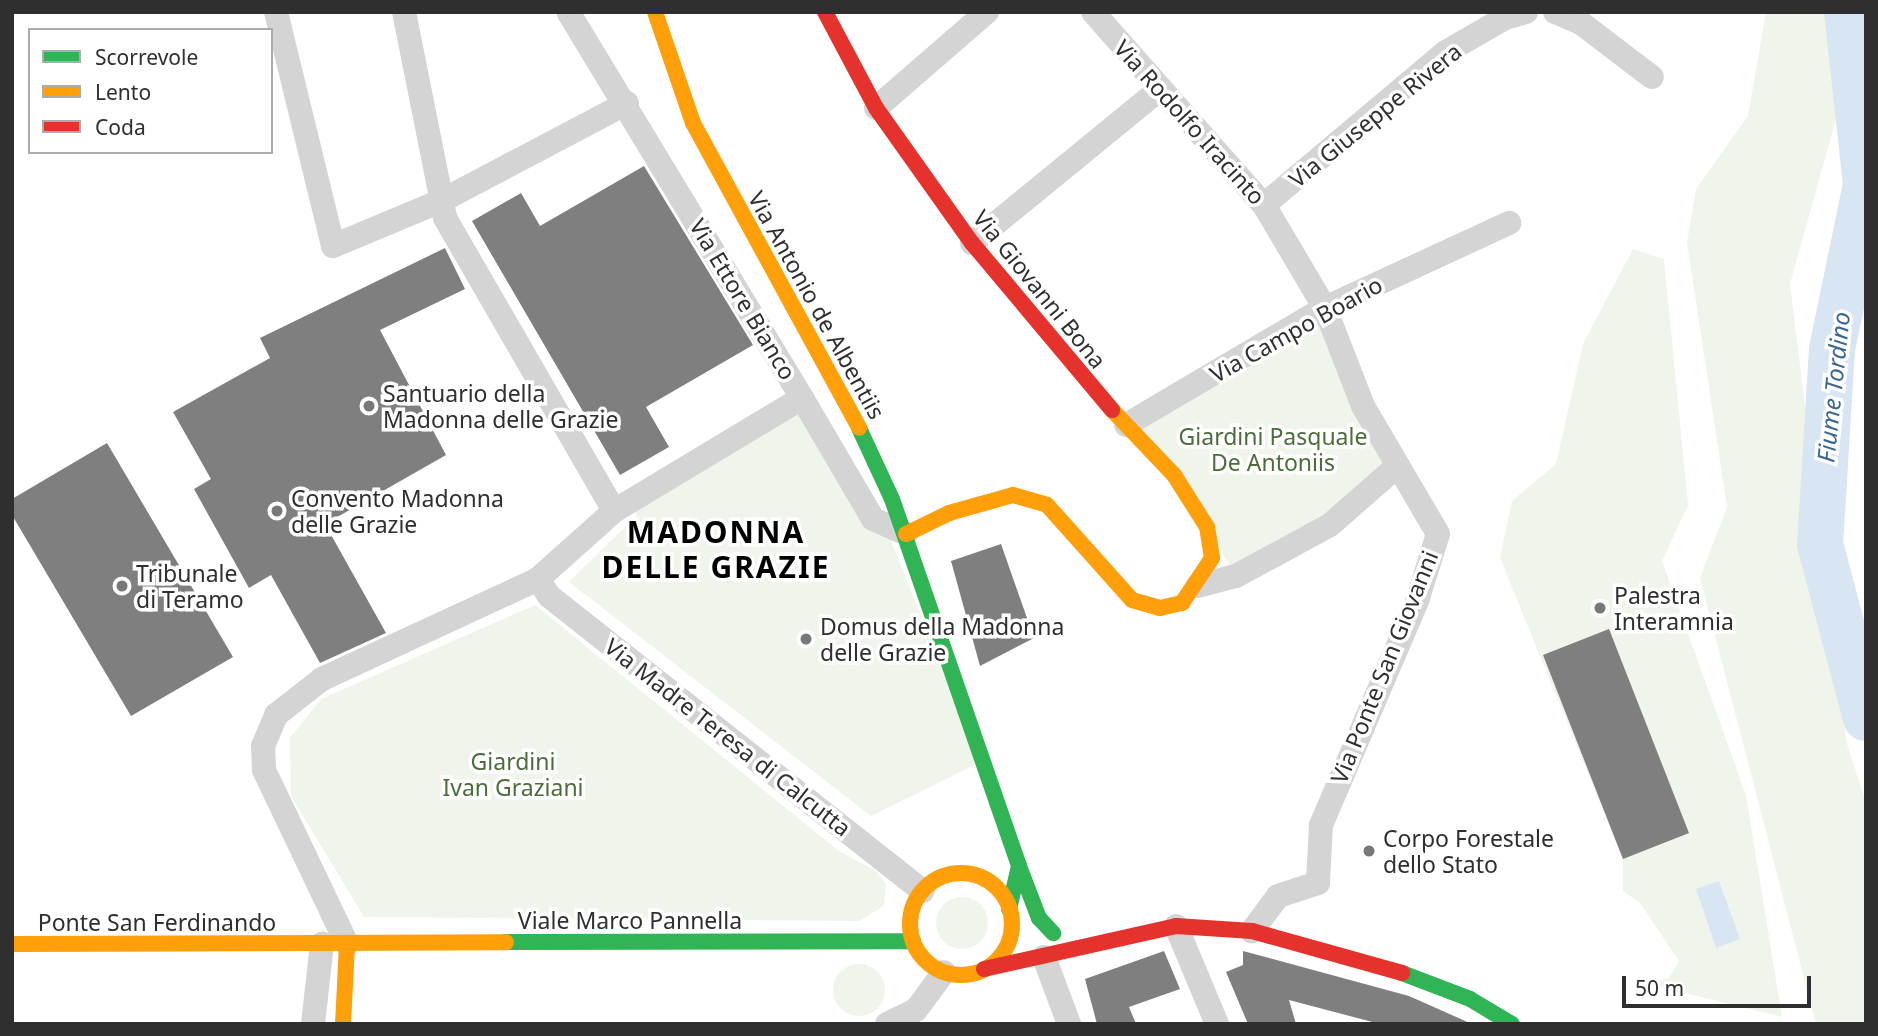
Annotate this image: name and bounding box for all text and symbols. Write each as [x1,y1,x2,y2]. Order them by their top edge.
legend [28,28,273,154]
street label: Via Rodolfo Iracinto [1109,34,1271,210]
street label: Via Giuseppe Rivera [1283,37,1467,193]
text: Scorrevole [95,43,198,71]
text: Lento [95,78,151,106]
text: Coda [95,113,146,141]
street label: Via Antonio de Albentiis [743,186,891,424]
street label: Via Giovanni Bona [968,204,1112,374]
street label: Via Ettore Bianco [684,214,802,384]
street label: Via Campo Boario [1205,270,1387,388]
water label: Fiume Tordino [1811,310,1855,464]
place label: Santuario della Madonna delle Grazie [383,379,618,433]
marker: Santuario della Madonna delle Grazie [361,398,377,414]
park label: Giardini Pasquale De Antoniis [1179,422,1367,476]
place label: Convento Madonna delle Grazie [291,484,504,538]
marker: Convento Madonna delle Grazie [269,503,285,519]
district label: MADONNA DELLE GRAZIE [603,514,829,584]
street label: Via Ponte San Giovanni [1325,547,1443,787]
place label: Tribunale di Teramo [136,559,244,613]
marker: Tribunale di Teramo [114,578,130,594]
place label: Palestra Interamnia [1614,581,1734,635]
marker: Palestra Interamnia [1592,600,1608,616]
place label: Domus della Madonna delle Grazie [820,612,1064,666]
marker: Domus della Madonna delle Grazie [798,631,814,647]
street label: Via Madre Teresa di Calcutta [599,632,857,842]
park label: Giardini Ivan Graziani [442,747,584,801]
place label: Corpo Forestale dello Stato [1383,824,1554,878]
marker: Corpo Forestale dello Stato [1361,843,1377,859]
street label: Viale Marco Pannella [518,906,742,934]
street label: Ponte San Ferdinando [38,908,276,936]
scale bar [1626,962,1815,1006]
text: 50 m [1635,974,1684,1002]

